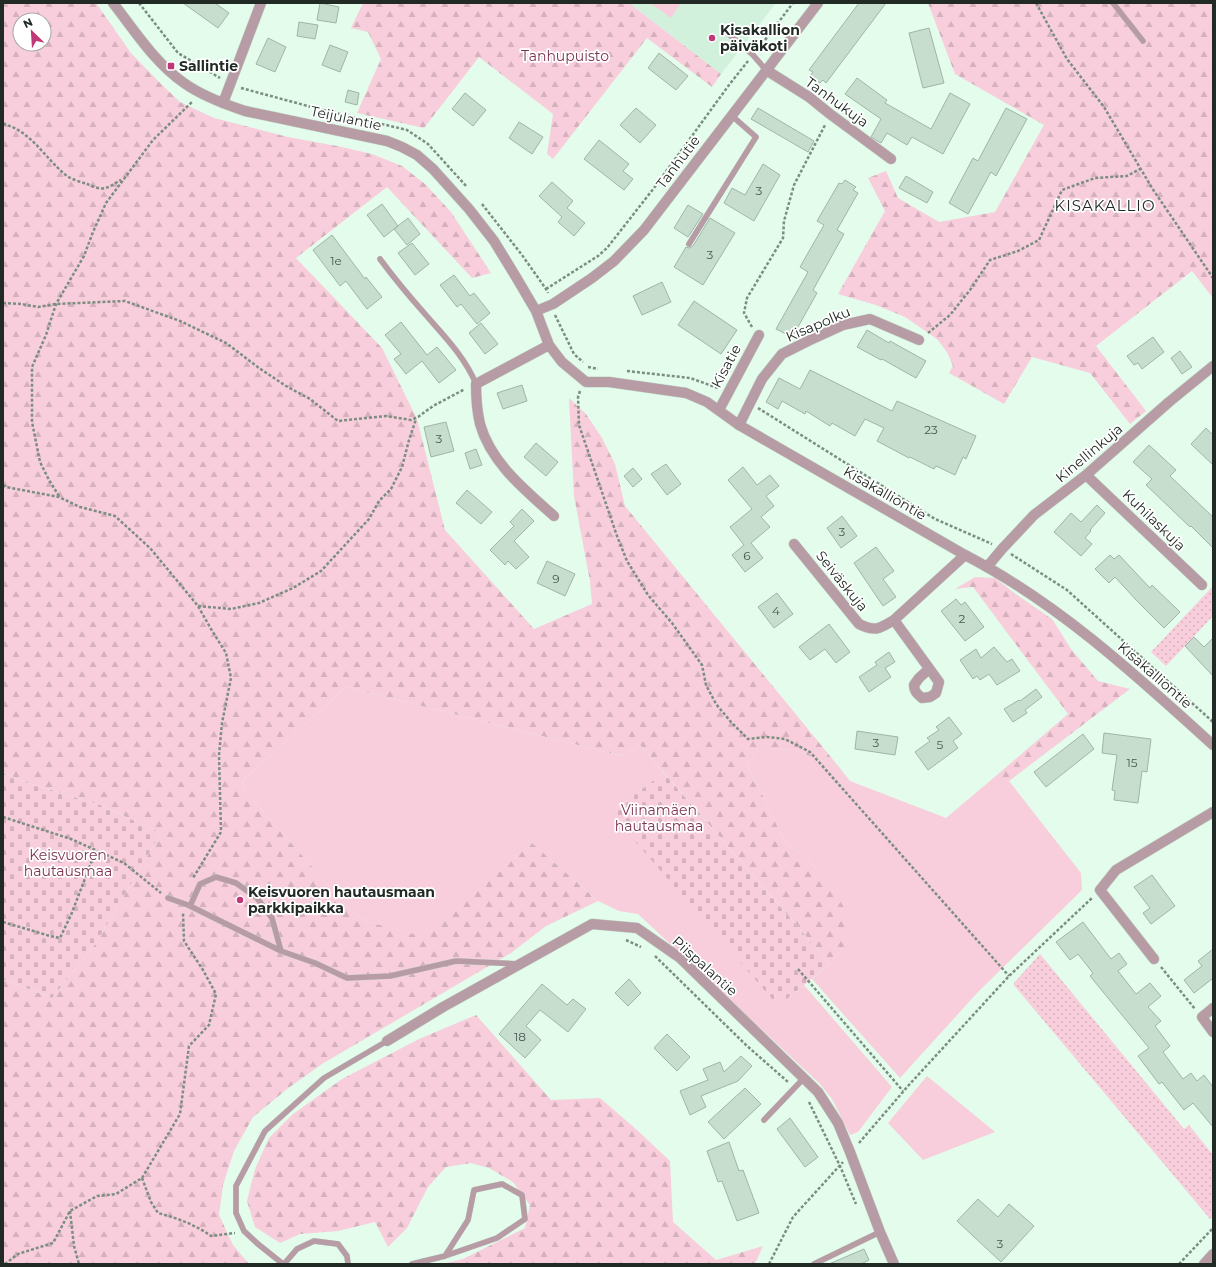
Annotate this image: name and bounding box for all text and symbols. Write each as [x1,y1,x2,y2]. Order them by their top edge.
north arrow [12,12,52,52]
text: N [21,15,35,31]
place label: Kisakallion päiväkoti [720,21,800,55]
marker: Kisakallion päiväkoti [707,33,717,43]
park label: Tanhupuisto [521,47,609,65]
place label: Sallintie [179,57,238,75]
marker: Sallintie [166,61,176,71]
street label: Tanhukuja [802,73,872,131]
street label: Teijulantie [309,102,383,134]
street label: Tanhutie [652,132,704,192]
house number: 3 [756,183,763,198]
district label: KISAKALLIO [1055,196,1155,215]
house number: 3 [707,247,714,262]
house number: 1e [330,253,342,268]
street label: Kisapolku [783,302,853,346]
street label: Kisatie [707,341,745,391]
street label: Kinellinkuja [1052,420,1126,486]
house number: 23 [924,422,938,437]
house number: 3 [436,431,443,446]
street label: Kisakalliontie [840,462,930,524]
street label: Kuhilaskuja [1119,485,1189,555]
house number: 3 [839,524,846,539]
street label: Seiväskuja [812,547,872,615]
house number: 6 [743,548,751,563]
house number: 9 [552,571,560,586]
house number: 4 [772,603,780,618]
house number: 2 [959,611,966,626]
street label: Kisakalliontie [1114,638,1196,712]
house number: 3 [873,735,880,750]
house number: 5 [937,737,944,752]
house number: 15 [1126,755,1138,770]
park label: Viinamäen hautausmaa [615,801,703,835]
park label: Keisvuoren hautausmaa [24,846,112,880]
place label: Keisvuoren hautausmaan parkkipaikka [248,883,435,917]
marker: Keisvuoren hautausmaan parkkipaikka [235,895,245,905]
street label: Piispalantie [669,932,741,1000]
house number: 18 [514,1029,526,1044]
house number: 3 [997,1236,1004,1251]

